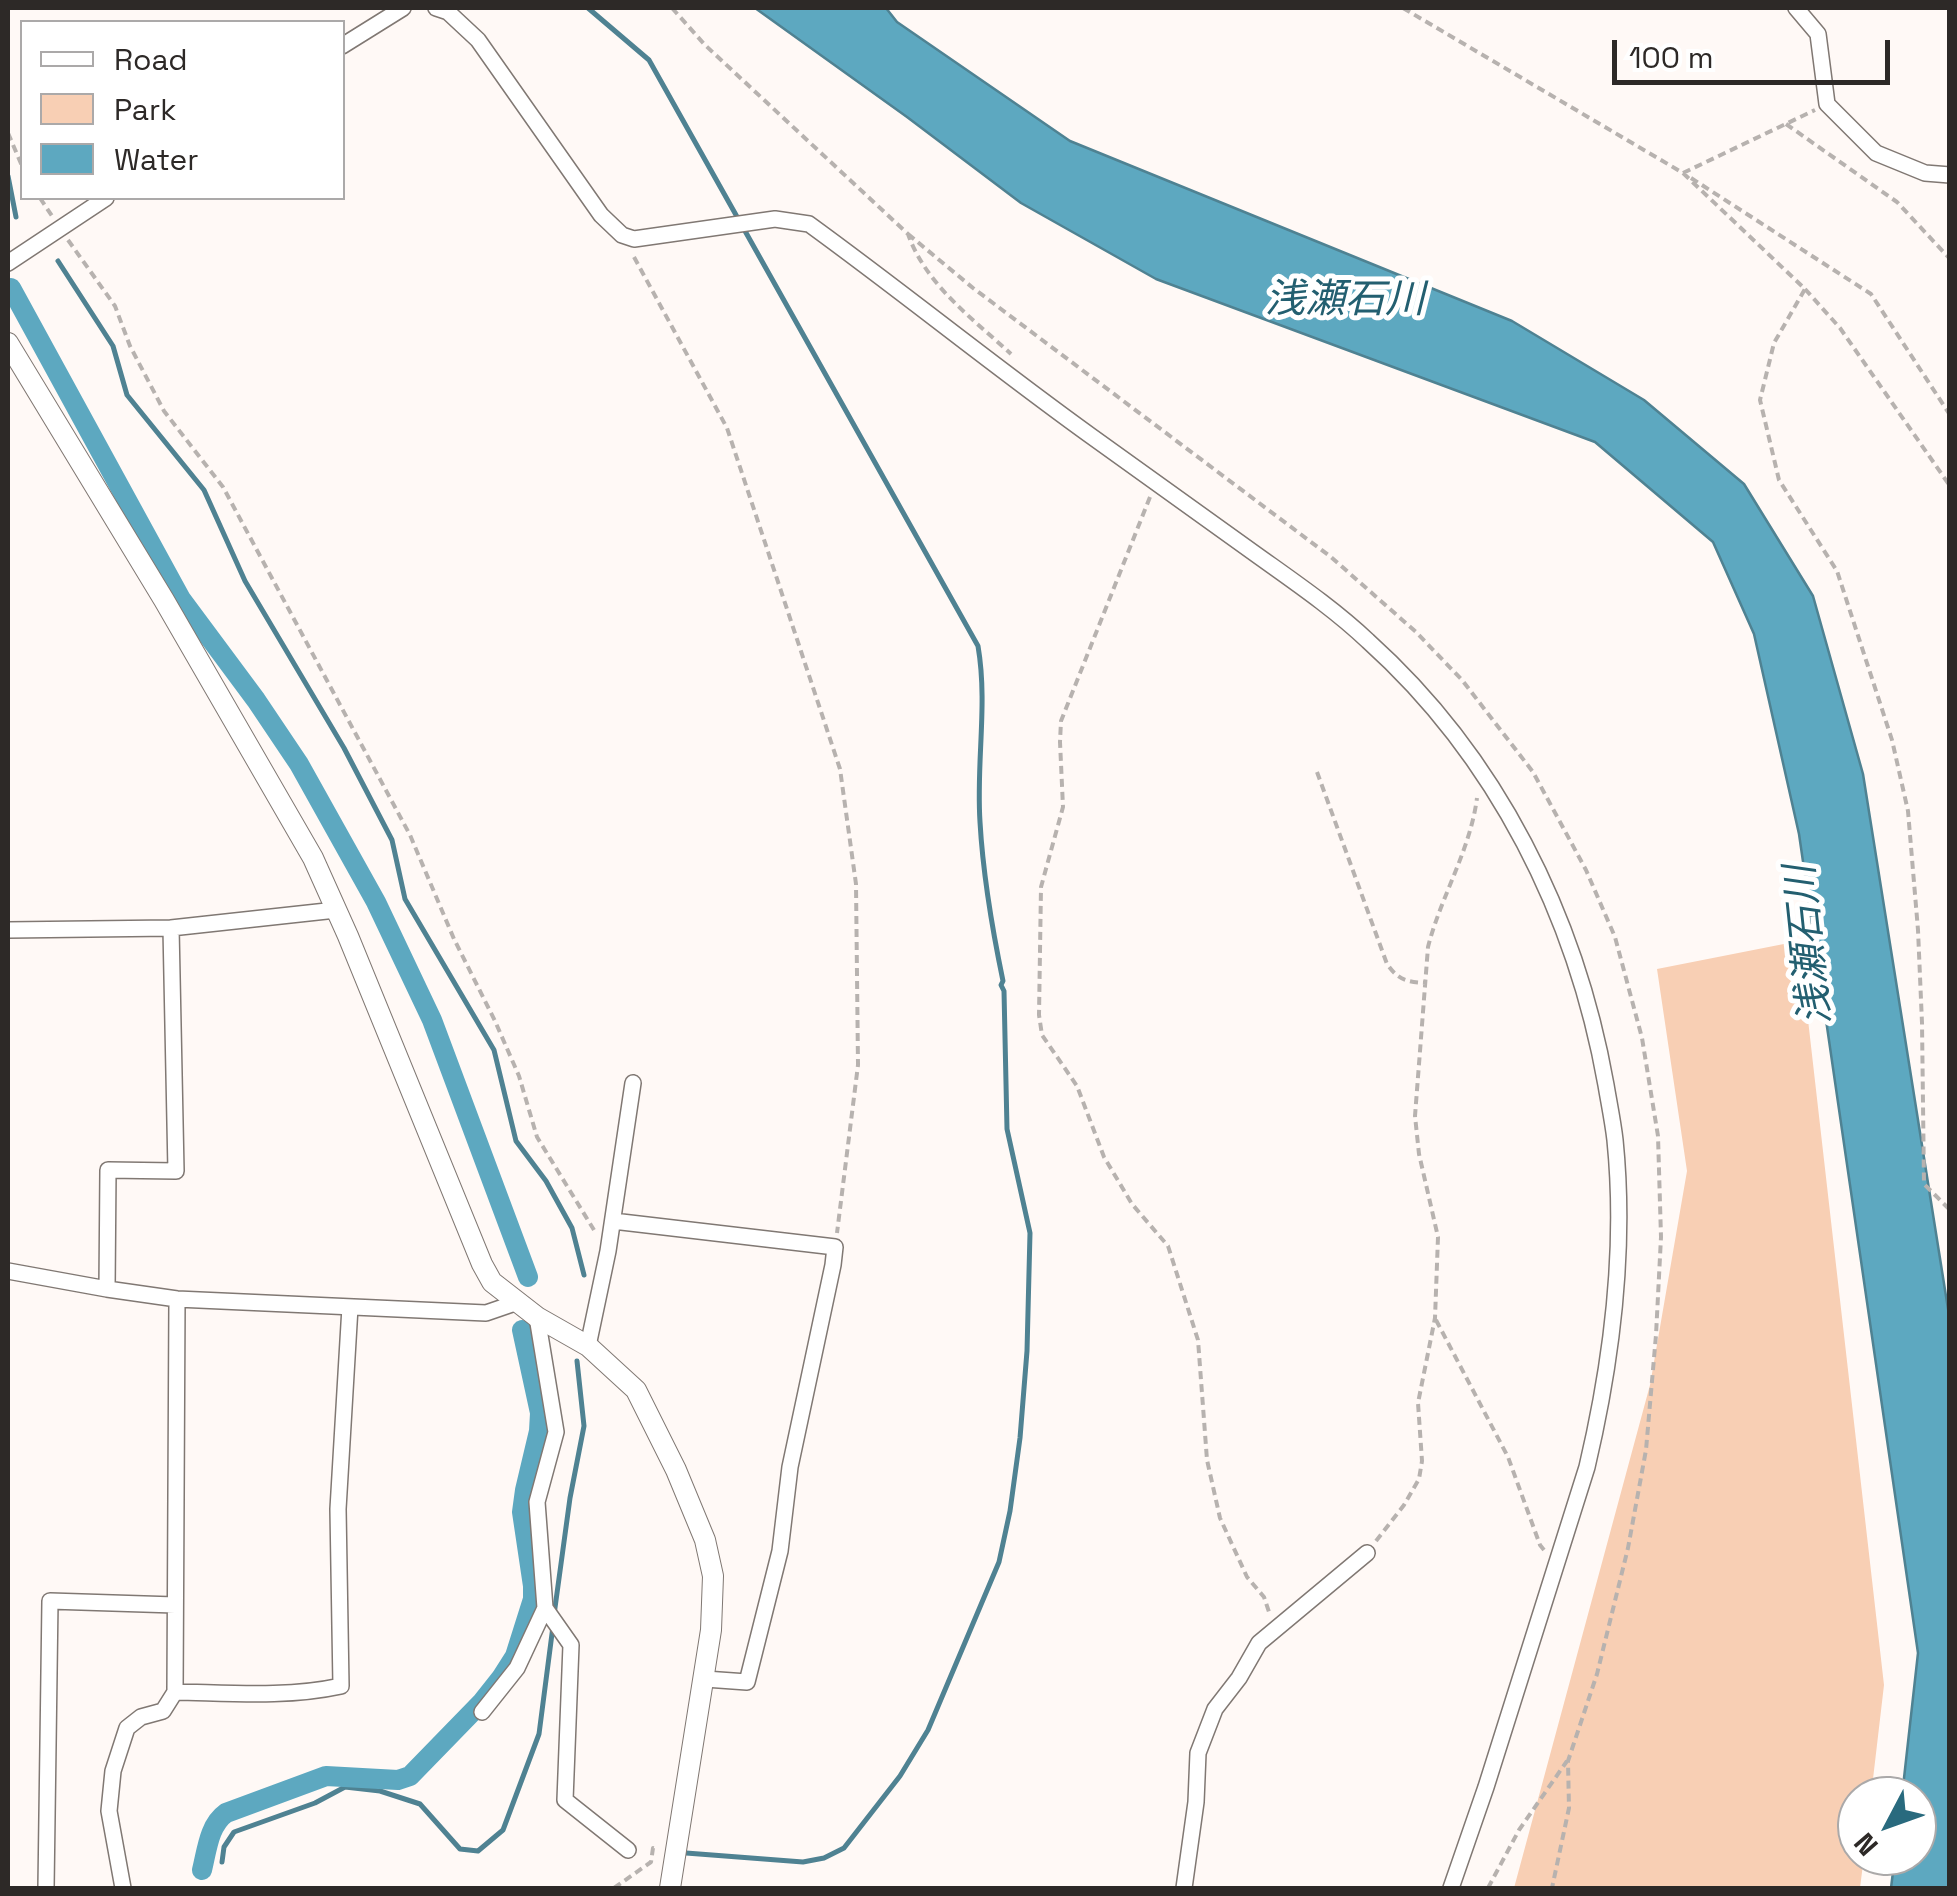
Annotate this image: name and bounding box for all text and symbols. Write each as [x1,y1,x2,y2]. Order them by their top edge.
legend [20,20,345,200]
scale bar [1617,20,1894,82]
text: 100 m [1629,38,1714,77]
text: Road [114,40,188,79]
text: Park [114,90,176,129]
text: Water [114,140,199,179]
water label: 浅瀬石川 [1265,277,1425,325]
water label: 浅瀬石川 [1778,863,1842,1027]
north arrow [1837,1776,1937,1876]
text: N [1846,1825,1886,1863]

